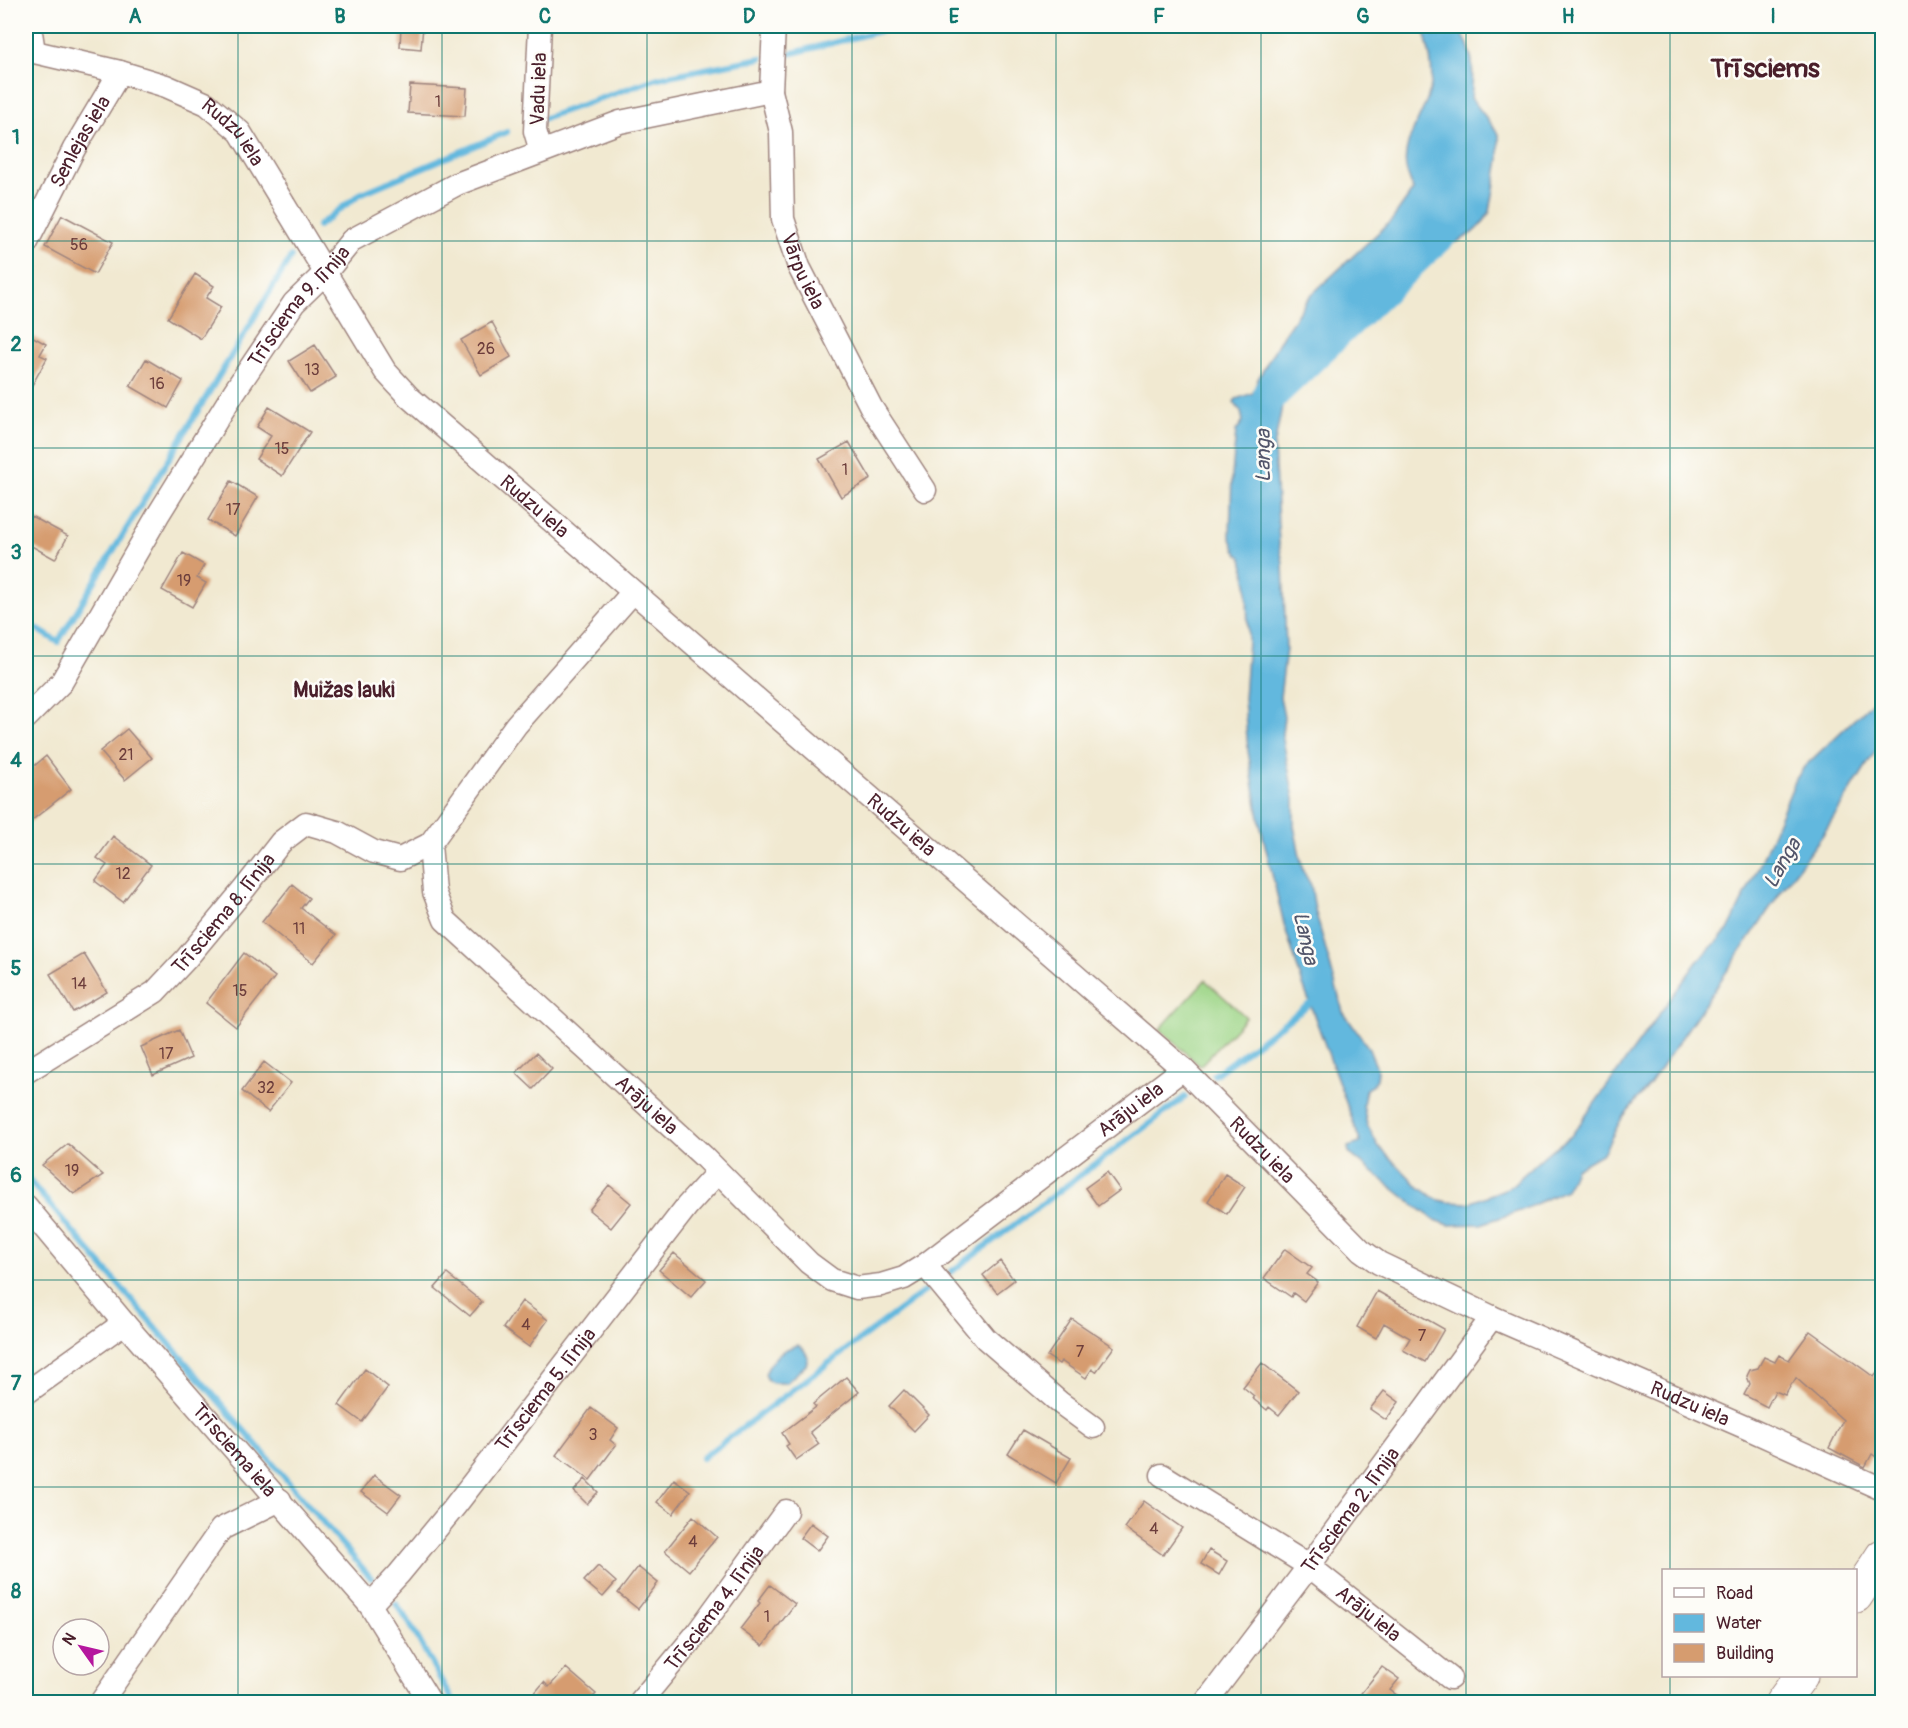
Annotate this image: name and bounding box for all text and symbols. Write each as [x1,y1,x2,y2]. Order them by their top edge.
text: A [129,4,142,29]
text: B [334,4,346,29]
text: C [539,4,551,29]
text: D [743,4,756,29]
text: E [949,4,960,29]
text: F [1153,4,1165,29]
text: G [1356,4,1370,29]
text: H [1562,4,1575,29]
text: I [1770,4,1776,29]
street label: Vadu iela [525,52,552,126]
district label: Trīsciems [1709,53,1820,85]
street label: Senlejas iela [45,91,116,192]
house number: 1 [435,92,441,112]
street label: Rudzu iela [196,93,270,171]
text: 1 [12,125,20,150]
street label: Vārpu iela [776,230,830,313]
house number: 56 [70,235,88,255]
street label: Trīsciema 9. līnija [243,240,356,372]
text: 2 [10,332,22,357]
house number: 26 [477,339,495,359]
house number: 13 [304,360,320,380]
house number: 16 [149,374,165,394]
water label: Langa [1250,428,1277,483]
house number: 15 [275,439,289,459]
house number: 1 [842,460,848,480]
street label: Rudzu iela [494,470,574,543]
house number: 17 [226,500,241,520]
text: 3 [10,540,22,565]
house number: 19 [177,571,191,591]
district label: Muižas lauki [293,677,395,704]
house number: 21 [118,745,134,765]
text: 4 [10,748,22,773]
street label: Rudzu iela [861,788,941,862]
water label: Langa [1757,832,1808,893]
street label: Trīsciema 8. līnija [166,848,281,979]
house number: 12 [115,864,131,884]
water label: Langa [1287,909,1325,968]
house number: 11 [293,919,305,939]
text: 5 [11,956,22,981]
house number: 14 [71,974,87,994]
house number: 15 [233,981,247,1001]
house number: 17 [159,1044,174,1064]
street label: Arāju iela [610,1070,683,1140]
street label: Arāju iela [1092,1076,1169,1143]
house number: 32 [257,1078,275,1098]
street label: Rudzu iela [1224,1112,1300,1189]
house number: 19 [65,1161,79,1181]
text: 6 [10,1163,22,1188]
house number: 4 [521,1315,531,1335]
street label: Trīsciema 5. līnija [490,1323,601,1457]
house number: 7 [1418,1326,1427,1346]
house number: 7 [1076,1342,1085,1362]
text: 7 [11,1371,22,1396]
street label: Rudzu iela [1646,1376,1733,1432]
street label: Trīsciema iela [187,1398,282,1502]
house number: 3 [589,1425,598,1445]
street label: Trīsciema 2. līnija [1296,1442,1405,1579]
house number: 4 [1149,1519,1159,1539]
house number: 4 [688,1532,698,1552]
street label: Trīsciema 4. līnija [659,1540,770,1676]
legend [1662,1569,1857,1677]
text: 8 [11,1579,21,1604]
street label: Arāju iela [1331,1580,1406,1647]
text: Road [1716,1582,1753,1605]
house number: 1 [764,1607,770,1627]
text: Water [1716,1612,1762,1635]
north arrow [51,1617,111,1677]
text: N [58,1629,81,1649]
text: Building [1716,1642,1774,1665]

